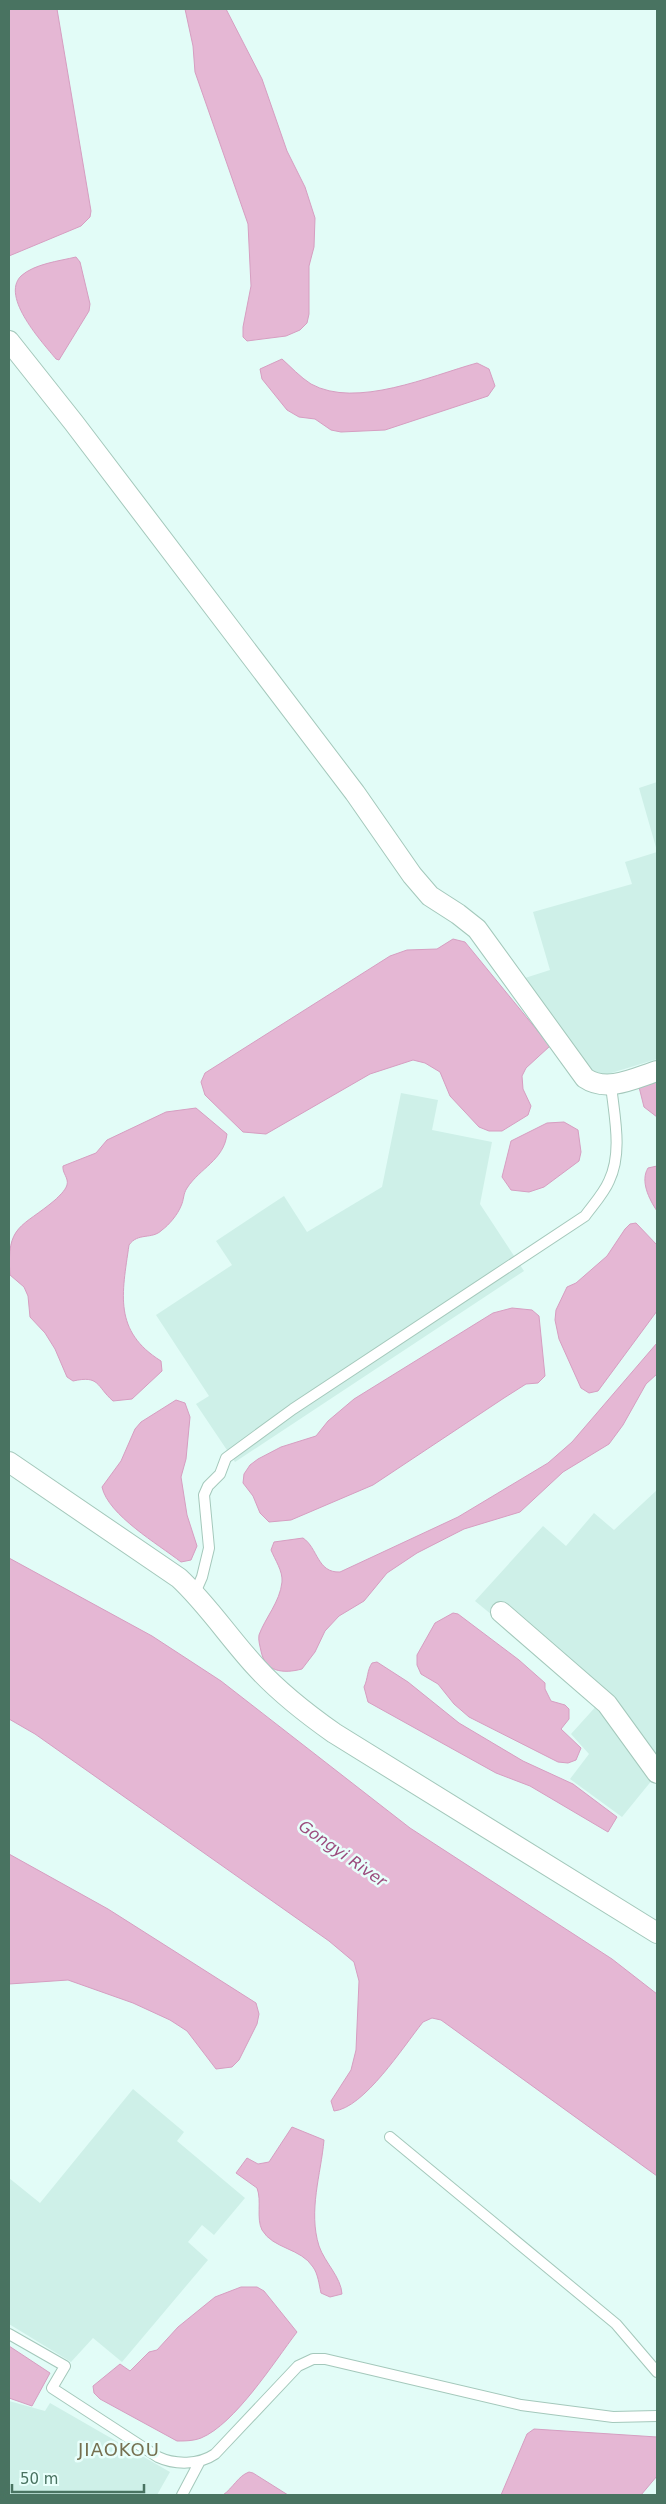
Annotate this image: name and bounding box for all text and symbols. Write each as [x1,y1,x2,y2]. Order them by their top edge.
water label: Gongyi River [295,1816,391,1892]
district label: JIAOKOU [77,2439,160,2460]
scale bar [12,2462,145,2494]
text: 50 m [20,2470,58,2488]

